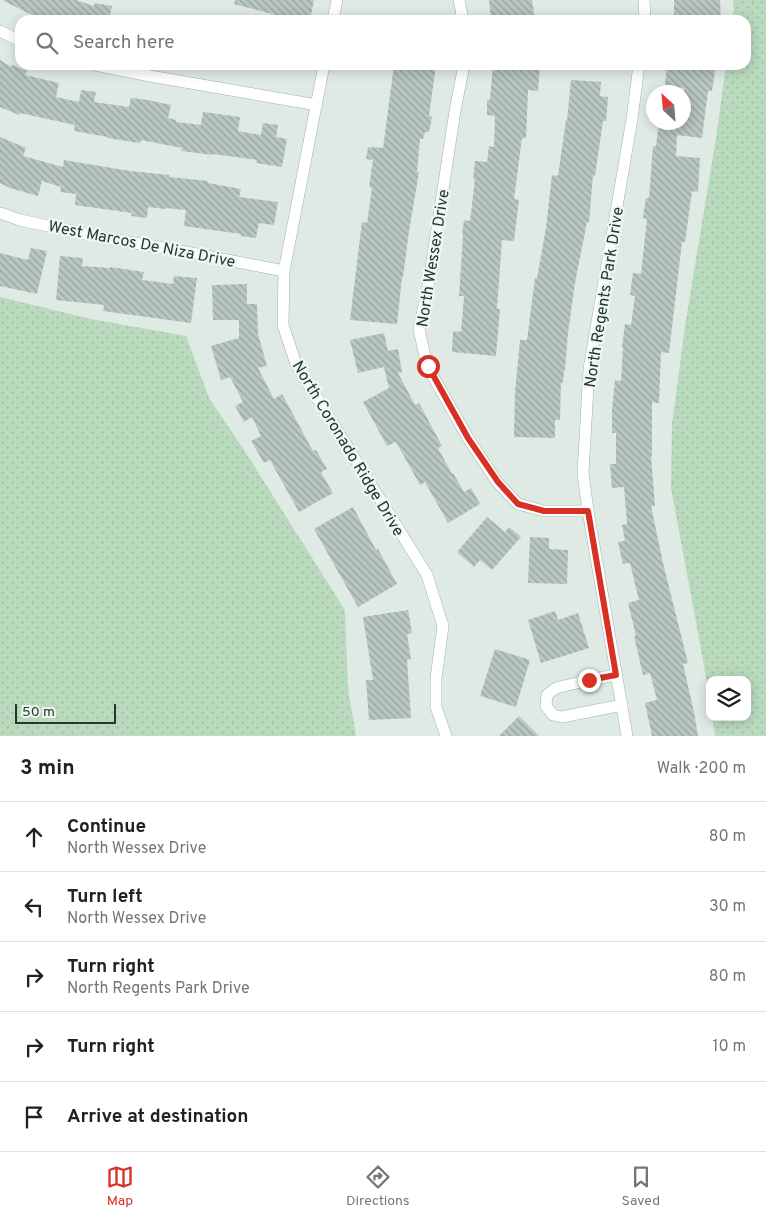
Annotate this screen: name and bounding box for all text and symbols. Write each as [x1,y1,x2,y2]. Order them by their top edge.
search box [15,15,751,70]
icon: search [33,29,61,57]
text: Search here [73,31,175,55]
north arrow [646,85,691,130]
street label: North Wessex Drive [413,188,455,329]
street label: North Regents Park Drive [581,206,629,389]
street label: West Marcos De Niza Drive [46,217,237,273]
route start [417,355,440,378]
street label: North Coronado Ridge Drive [287,358,408,541]
route end [578,669,601,692]
map controls [706,676,751,721]
button: layers [706,676,751,721]
scale bar [15,701,116,724]
text: 50 m [22,704,55,721]
text: 3 min [20,755,75,782]
text: Walk · 200 m [657,759,746,779]
text: Continue [67,815,146,839]
icon: ahead [20,823,48,851]
text: 80 m [709,827,746,847]
text: North Wessex Drive [67,839,206,859]
text: Turn left [67,885,143,909]
icon: left [20,893,48,921]
text: 30 m [709,897,746,917]
text: North Wessex Drive [67,909,206,929]
text: Turn right [67,955,155,979]
icon: right [20,963,48,991]
text: 80 m [709,967,746,987]
text: North Regents Park Drive [67,979,250,999]
icon: right [20,1033,48,1061]
text: Turn right [67,1035,155,1059]
text: 10 m [712,1037,746,1057]
icon: arrive [20,1103,48,1131]
text: Arrive at destination [67,1105,248,1129]
tab: Map [106,1163,134,1210]
tab: Directions [346,1163,410,1210]
tab: Saved [622,1163,660,1210]

